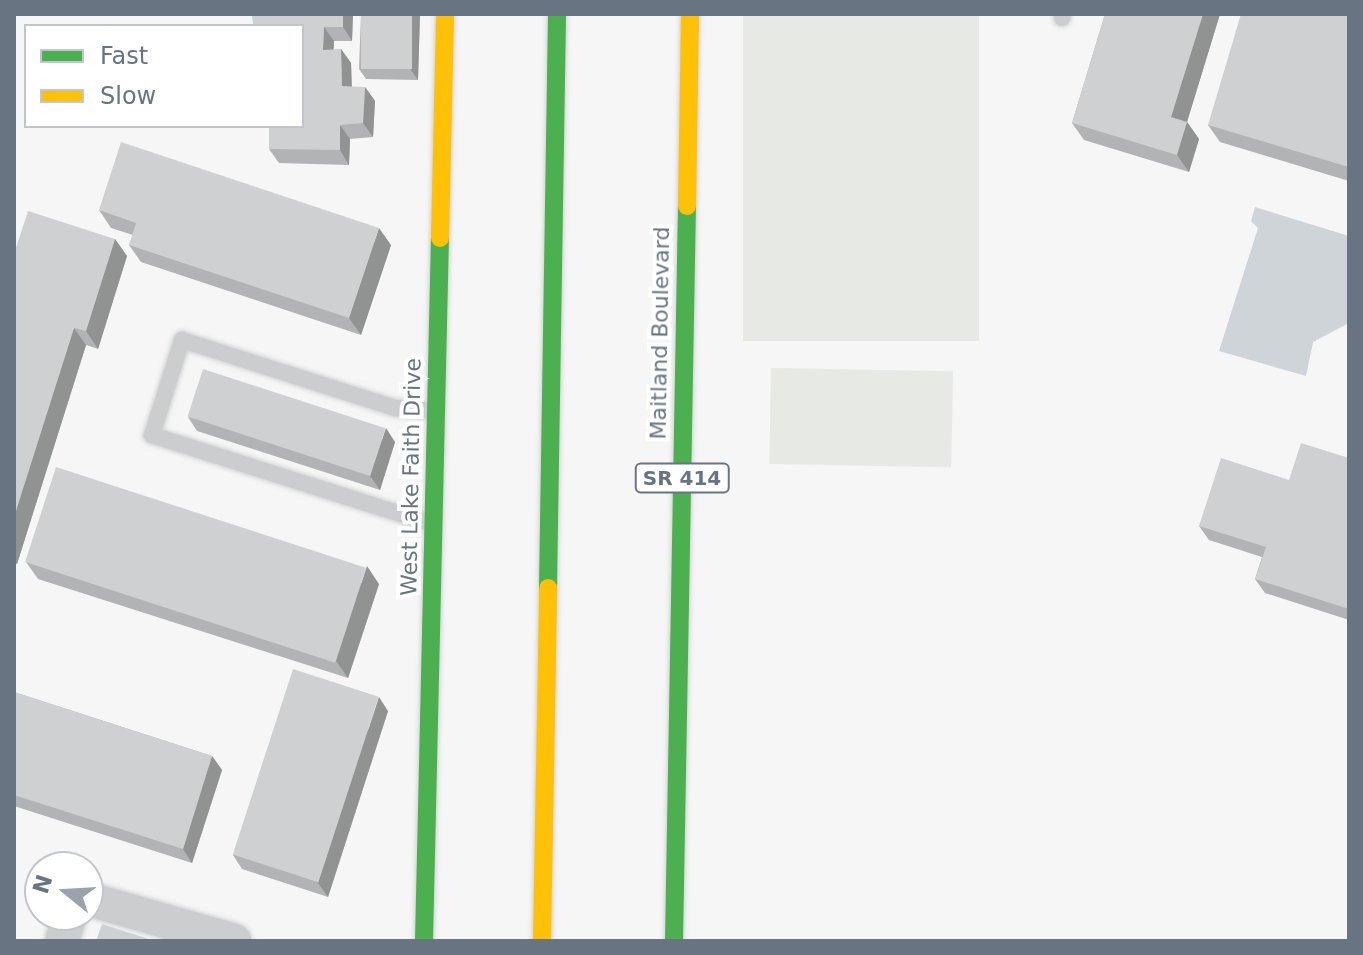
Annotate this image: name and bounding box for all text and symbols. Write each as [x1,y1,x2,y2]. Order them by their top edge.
legend [24,24,304,128]
text: Fast [100,42,148,70]
text: Slow [100,82,156,110]
street label: Maitland Boulevard [645,226,675,440]
street label: West Lake Faith Drive [396,358,426,596]
road number: SR 414 [634,462,730,494]
north arrow [24,851,104,931]
text: N [28,871,57,897]

